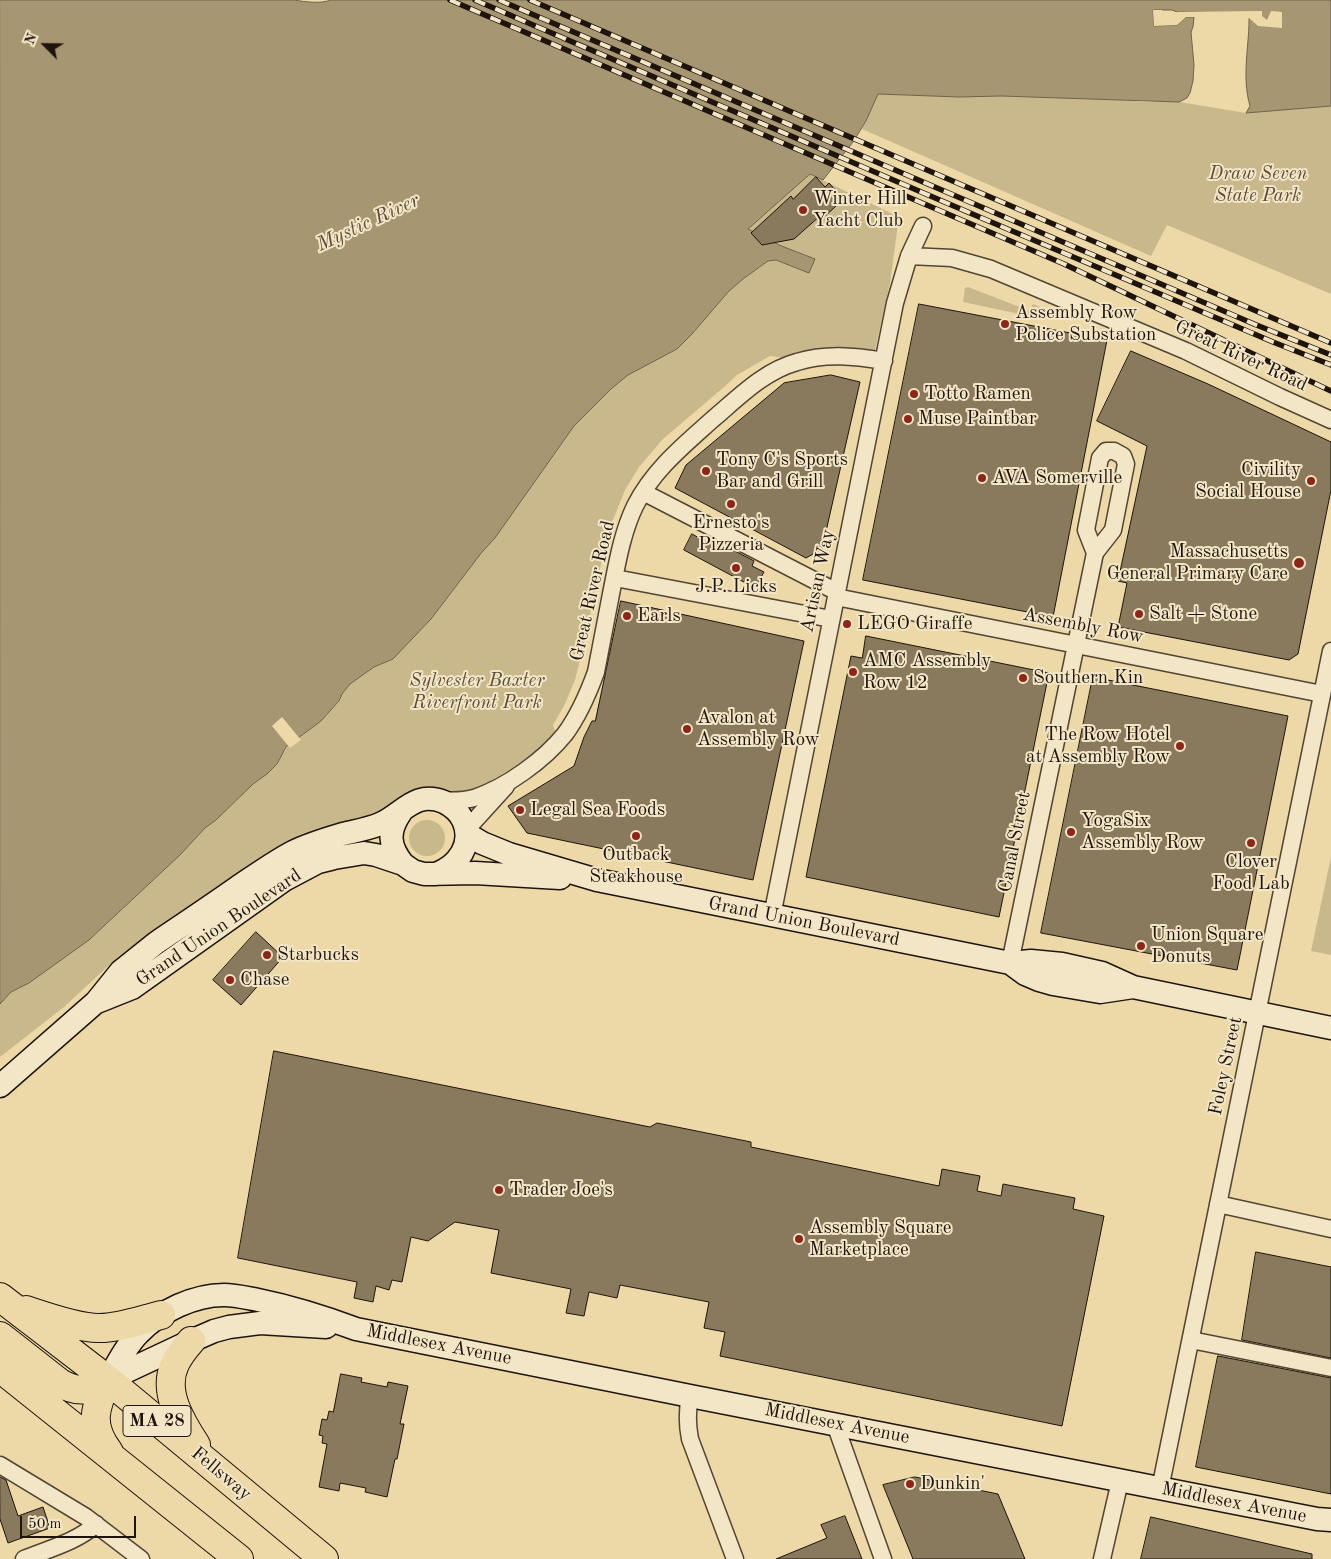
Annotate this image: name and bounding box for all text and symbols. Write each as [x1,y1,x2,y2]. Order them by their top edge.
north arrow [20,20,70,70]
text: N [23,31,40,47]
park label: Draw Seven State Park [1209,163,1307,207]
place label: Winter Hill Yacht Club [813,188,907,232]
water label: Mystic River [313,189,423,257]
marker: Winter Hill Yacht Club [797,204,809,216]
place label: Assembly Row Police Substation [1015,302,1156,346]
street label: Great River Road [1171,315,1311,397]
marker: Assembly Row Police Substation [999,318,1011,330]
place label: Totto Ramen [924,383,1031,405]
marker: Totto Ramen [908,388,920,400]
place label: Muse Paintbar [918,408,1037,430]
marker: Muse Paintbar [902,413,914,425]
place label: Tony C's Sports Bar and Grill [716,449,848,493]
place label: Civility Social House [1195,459,1301,503]
marker: Tony C's Sports Bar and Grill [700,465,712,477]
place label: AVA Somerville [992,467,1122,489]
marker: AVA Somerville [976,472,988,484]
marker: Civility Social House [1305,475,1317,487]
marker: Ernesto's Pizzeria [725,498,737,510]
place label: Ernesto's Pizzeria [692,512,770,556]
street label: Great River Road [566,518,620,664]
street label: Artisan Way [796,527,840,635]
place label: Massachusetts General Primary Care [1107,541,1288,585]
marker: Massachusetts General Primary Care [1292,556,1306,570]
marker: J.P. Licks [730,562,742,574]
place label: J.P. Licks [695,576,777,598]
street label: Assembly Row [1021,603,1145,649]
place label: Salt + Stone [1149,603,1257,625]
place label: Earls [637,605,681,627]
marker: Salt + Stone [1133,608,1145,620]
marker: Earls [621,610,633,622]
place label: LEGO Giraffe [857,613,972,635]
marker: LEGO Giraffe [841,618,853,630]
place label: AMC Assembly Row 12 [863,650,991,694]
marker: AMC Assembly Row 12 [847,666,859,678]
place label: Southern Kin [1033,667,1143,689]
park label: Sylvester Baxter Riverfront Park [409,670,545,714]
marker: Southern Kin [1017,672,1029,684]
place label: Avalon at Assembly Row [697,707,820,751]
marker: Avalon at Assembly Row [681,723,693,735]
place label: The Row Hotel at Assembly Row [1026,724,1170,768]
marker: The Row Hotel at Assembly Row [1174,740,1186,752]
street label: Canal Street [994,789,1036,895]
place label: Legal Sea Foods [530,799,665,821]
marker: Legal Sea Foods [514,804,526,816]
place label: YogaSix Assembly Row [1081,810,1204,854]
marker: YogaSix Assembly Row [1065,826,1077,838]
marker: Outback Steakhouse [630,830,642,842]
marker: Clover Food Lab [1245,837,1257,849]
place label: Outback Steakhouse [589,844,683,888]
place label: Clover Food Lab [1212,851,1290,895]
street label: Grand Union Boulevard [132,864,306,992]
street label: Grand Union Boulevard [706,892,902,952]
place label: Union Square Donuts [1151,924,1264,968]
marker: Union Square Donuts [1135,940,1147,952]
place label: Starbucks [277,944,359,966]
marker: Starbucks [261,949,273,961]
place label: Chase [240,969,289,991]
marker: Chase [224,974,236,986]
street label: Foley Street [1204,1014,1248,1118]
place label: Trader Joe's [509,1179,613,1201]
marker: Trader Joe's [493,1184,505,1196]
place label: Assembly Square Marketplace [809,1217,951,1261]
marker: Assembly Square Marketplace [793,1233,805,1245]
street label: Middlesex Avenue [365,1320,513,1370]
street label: Middlesex Avenue [763,1399,911,1449]
road number: MA 28 [123,1405,191,1436]
street label: Fellsway [186,1442,256,1506]
place label: Dunkin' [920,1473,985,1495]
marker: Dunkin' [904,1478,916,1490]
street label: Middlesex Avenue [1160,1478,1308,1528]
scale bar [22,1506,139,1538]
text: 50 m [28,1517,62,1532]

